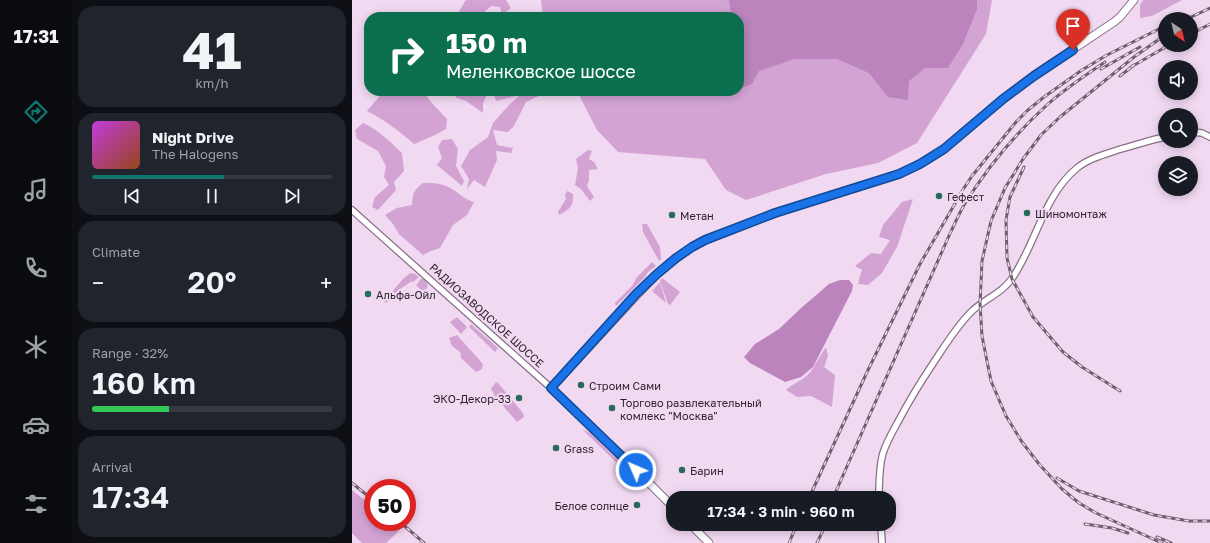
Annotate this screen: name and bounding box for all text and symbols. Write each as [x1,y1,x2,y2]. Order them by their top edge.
pin [1056,9,1090,50]
north arrow [1158,12,1198,52]
map controls [1158,12,1198,196]
icon: arrive [1062,15,1084,37]
text: 41 [182,18,242,80]
text: 17:31 [13,25,59,47]
text: 150 m [446,26,527,59]
icon: right [380,28,432,80]
text: Меленковское шоссе [446,60,636,82]
button: sound [1158,60,1198,100]
text: km/h [195,75,229,91]
icon: directions [22,98,50,126]
button: search [1158,108,1198,148]
text: Night Drive [152,128,234,146]
text: The Halogens [152,146,238,162]
button: layers [1158,156,1198,196]
icon: music [22,176,50,204]
icon: previous [121,185,143,207]
icon: pause [201,185,223,207]
icon: next [281,185,303,207]
place label: Гефест [947,190,985,203]
marker: Гефест [934,191,944,201]
place label: Шиномонтаж [1035,207,1107,220]
marker: Шиномонтаж [1022,208,1032,218]
place label: Метан [680,209,714,222]
marker: Метан [667,210,677,220]
text: Climate [92,244,140,260]
icon: phone [22,254,50,282]
street label: РАДИОЗАВОДСКОЕ ШОССЕ [427,260,547,370]
text: 20° [188,264,236,300]
text: − [92,269,104,296]
text: + [320,269,332,296]
place label: Альфа-Ойл [376,288,436,301]
marker: Альфа-Ойл [363,289,373,299]
icon: climate [22,333,50,361]
text: Range · 32% [92,345,168,361]
text: 160 km [92,365,196,401]
place label: Строим Сами [589,379,661,392]
marker: Строим Сами [576,380,586,390]
place label: ЭКО-Декор-33 [433,392,511,405]
marker: ЭКО-Декор-33 [514,393,524,403]
place label: Торгово развлекательный комлекс "Москва" [620,396,762,422]
marker: Торгово развлекательный комлекс "Москва" [607,403,617,413]
icon: car [22,411,50,439]
place label: Grass [564,442,594,455]
marker: Grass [551,443,561,453]
position arrow [615,449,657,491]
text: Arrival [92,459,133,475]
place label: Барин [690,464,724,477]
marker: Барин [677,465,687,475]
text: 17:34 [92,479,170,515]
speed limit sign: 50 [364,479,416,531]
icon: filters [22,490,50,518]
place label: Белое солнце [554,499,629,512]
marker: Белое солнце [632,500,642,510]
text: 17:34 · 3 min · 960 m [707,502,855,520]

